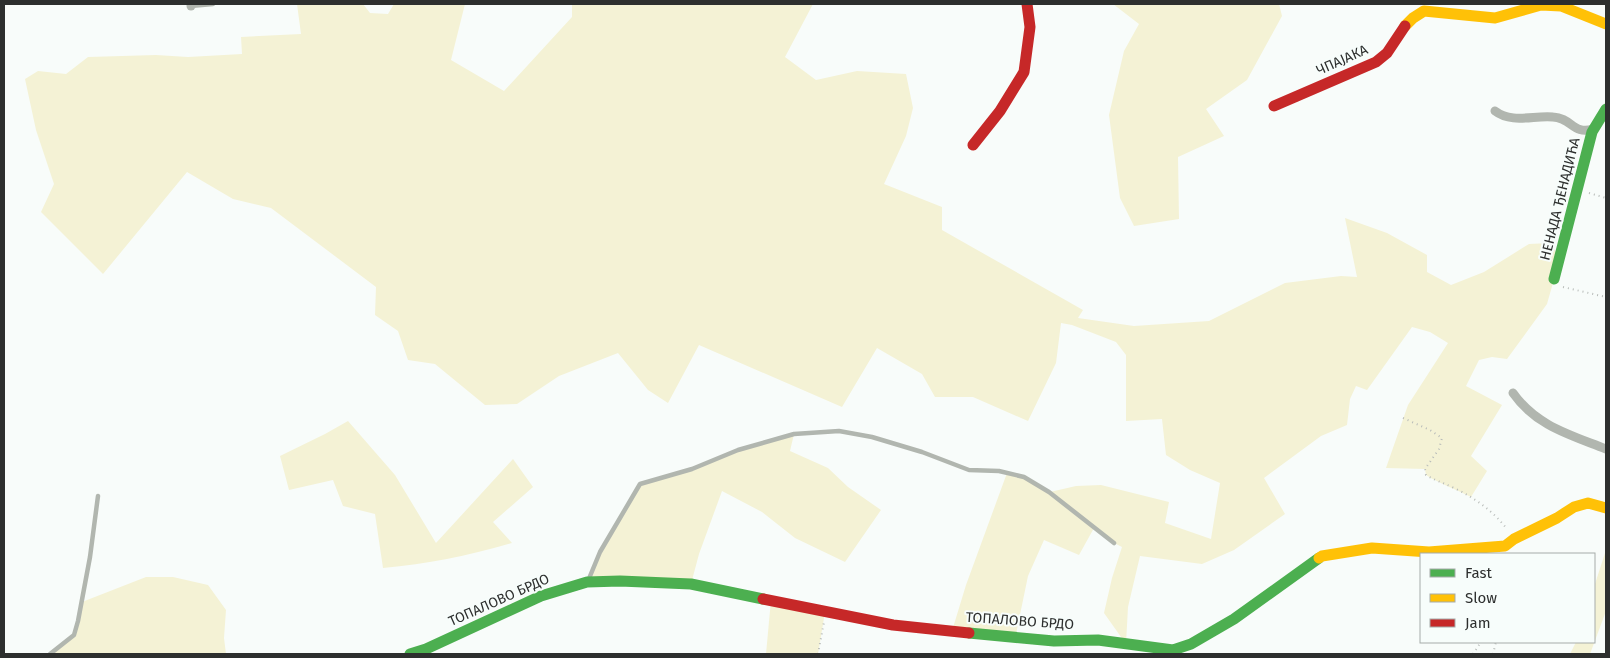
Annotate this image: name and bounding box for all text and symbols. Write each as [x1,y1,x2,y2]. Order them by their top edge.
street label: ЧПАЈАКА [1314,41,1370,79]
street label: НЕНАДА ЂЕНАДИЋА [1537,136,1583,262]
legend [1420,553,1595,643]
text: Fast [1465,564,1492,582]
street label: ТОПАЛОВО БРДО [446,570,552,630]
text: Slow [1465,589,1497,607]
street label: ТОПАЛОВО БРДО [965,609,1075,633]
text: Jam [1465,614,1491,632]

